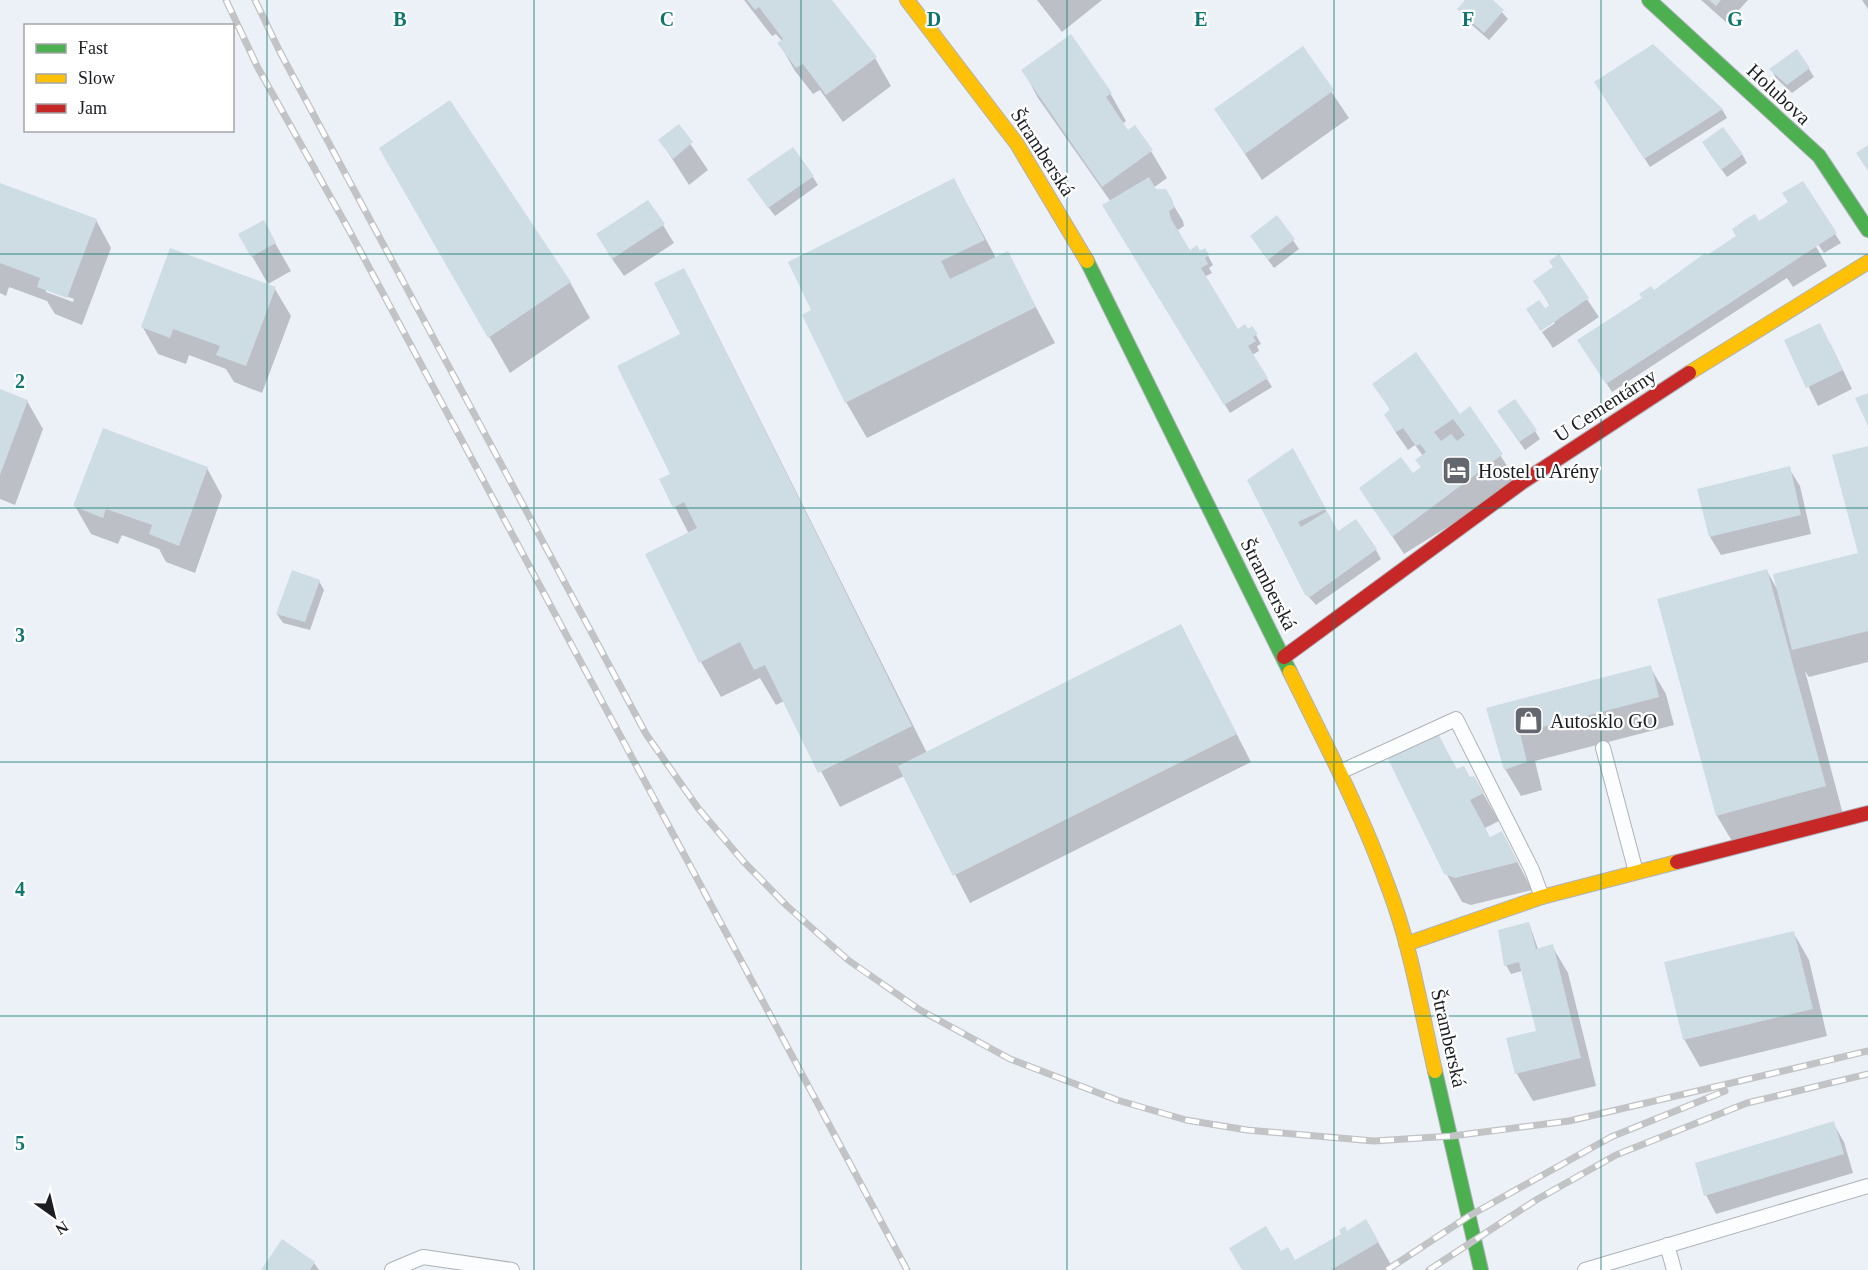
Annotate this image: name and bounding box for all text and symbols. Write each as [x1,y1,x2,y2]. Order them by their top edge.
text: B [393,8,407,30]
text: C [660,8,674,30]
text: D [927,8,941,30]
text: E [1194,8,1208,30]
text: F [1462,8,1474,30]
text: G [1727,8,1743,30]
legend [24,24,234,132]
text: Fast [78,38,108,58]
street label: Holubova [1743,59,1815,129]
text: Slow [78,68,115,88]
text: Jam [78,98,107,118]
street label: Štramberská [1007,104,1080,200]
street label: U Cementárny [1550,364,1661,447]
text: 2 [15,370,25,392]
hotel icon: Hostel u Arény [1441,455,1473,487]
place label: Hostel u Arény [1478,460,1599,483]
street label: Štramberská [1237,534,1302,634]
text: 3 [15,624,25,646]
shop icon: Autosklo GO [1513,705,1545,737]
place label: Autosklo GO [1550,710,1657,732]
text: 4 [15,878,25,900]
street label: Štramberská [1427,987,1472,1089]
text: 5 [15,1132,25,1154]
north arrow [24,1186,84,1246]
text: N [52,1218,72,1239]

